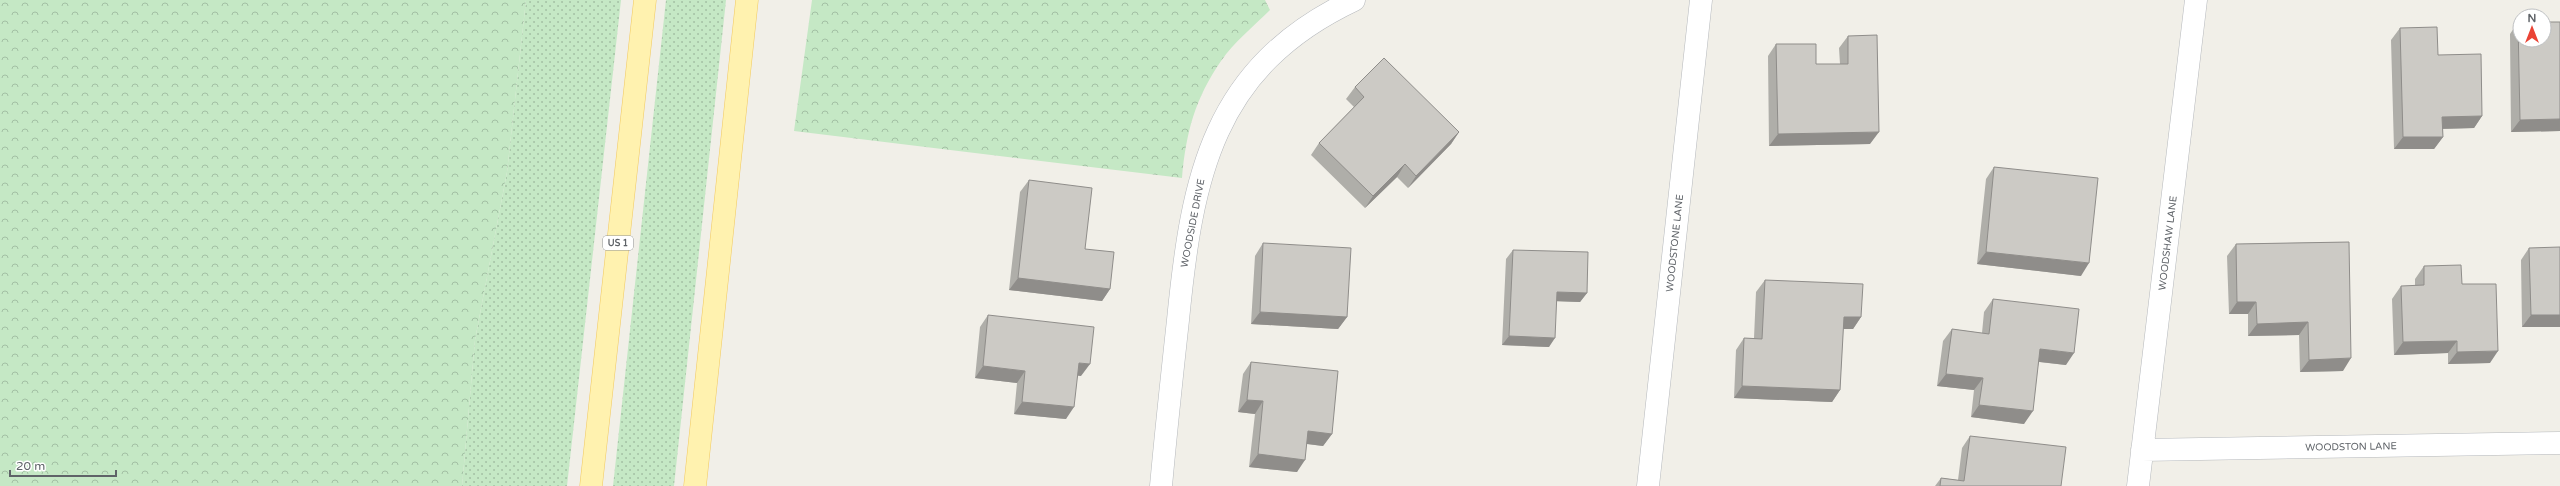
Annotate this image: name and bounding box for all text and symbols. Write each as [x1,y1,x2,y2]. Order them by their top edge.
north arrow [2512,8,2552,48]
text: N [2528,12,2536,25]
street label: WOODSIDE DRIVE [1178,178,1207,269]
street label: WOODSTONE LANE [1664,194,1686,292]
street label: WOODSHAW LANE [2156,195,2180,291]
road number: US 1 [603,236,633,250]
street label: WOODSTON LANE [2305,440,2397,454]
scale bar [10,452,116,478]
text: 20 m [16,459,45,473]

